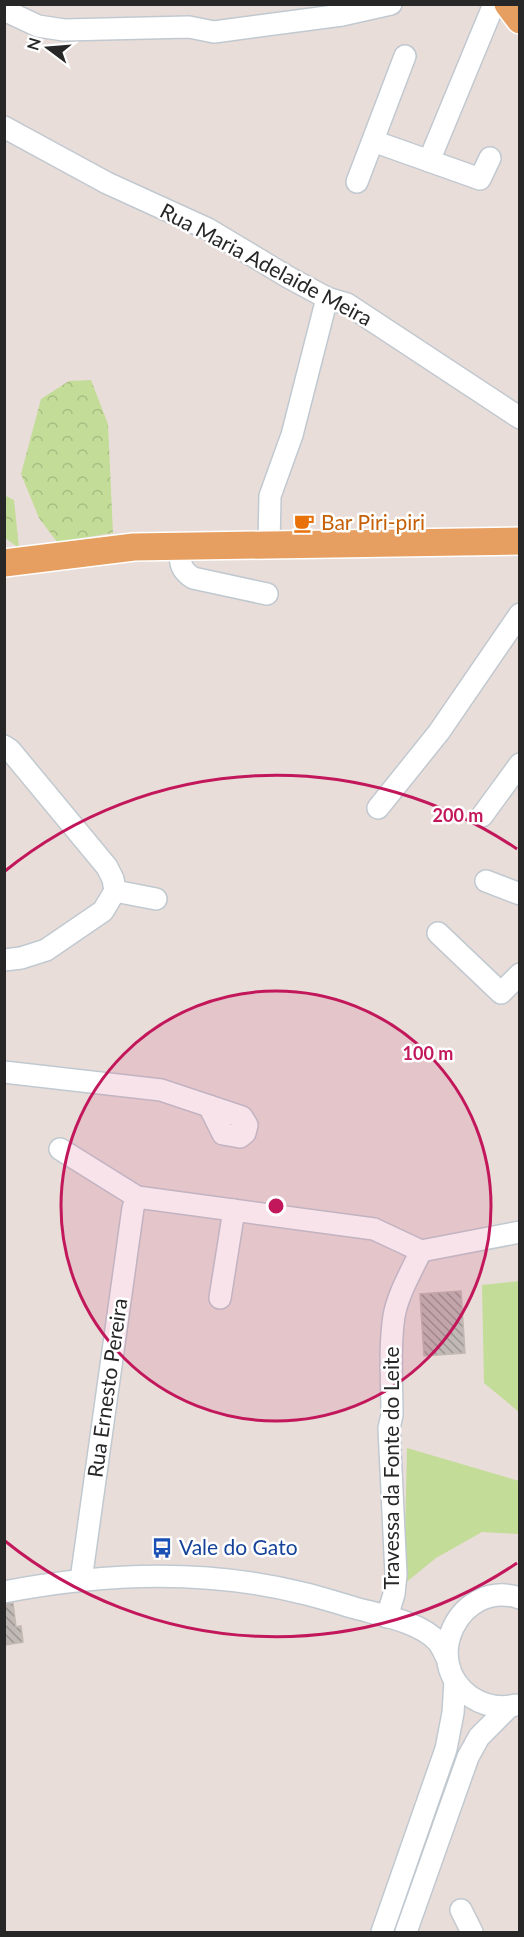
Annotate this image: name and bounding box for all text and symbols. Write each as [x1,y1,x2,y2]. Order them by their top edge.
north arrow [18,18,78,78]
text: N [22,35,44,52]
street label: Rua Maria Adelaide Meira [156,197,377,330]
place label: Bar Piri-piri [321,509,425,534]
cafe icon: Bar Piri-piri [292,511,316,535]
text: 200 m [433,804,483,826]
text: 100 m [403,1042,453,1064]
centre of rings [266,1196,286,1216]
street label: Rua Ernesto Pereira [82,1297,131,1479]
street label: Travessa da Fonte do Leite [378,1346,403,1590]
place label: Vale do Gato [179,1534,298,1559]
bus stop icon: Vale do Gato [150,1536,174,1560]

